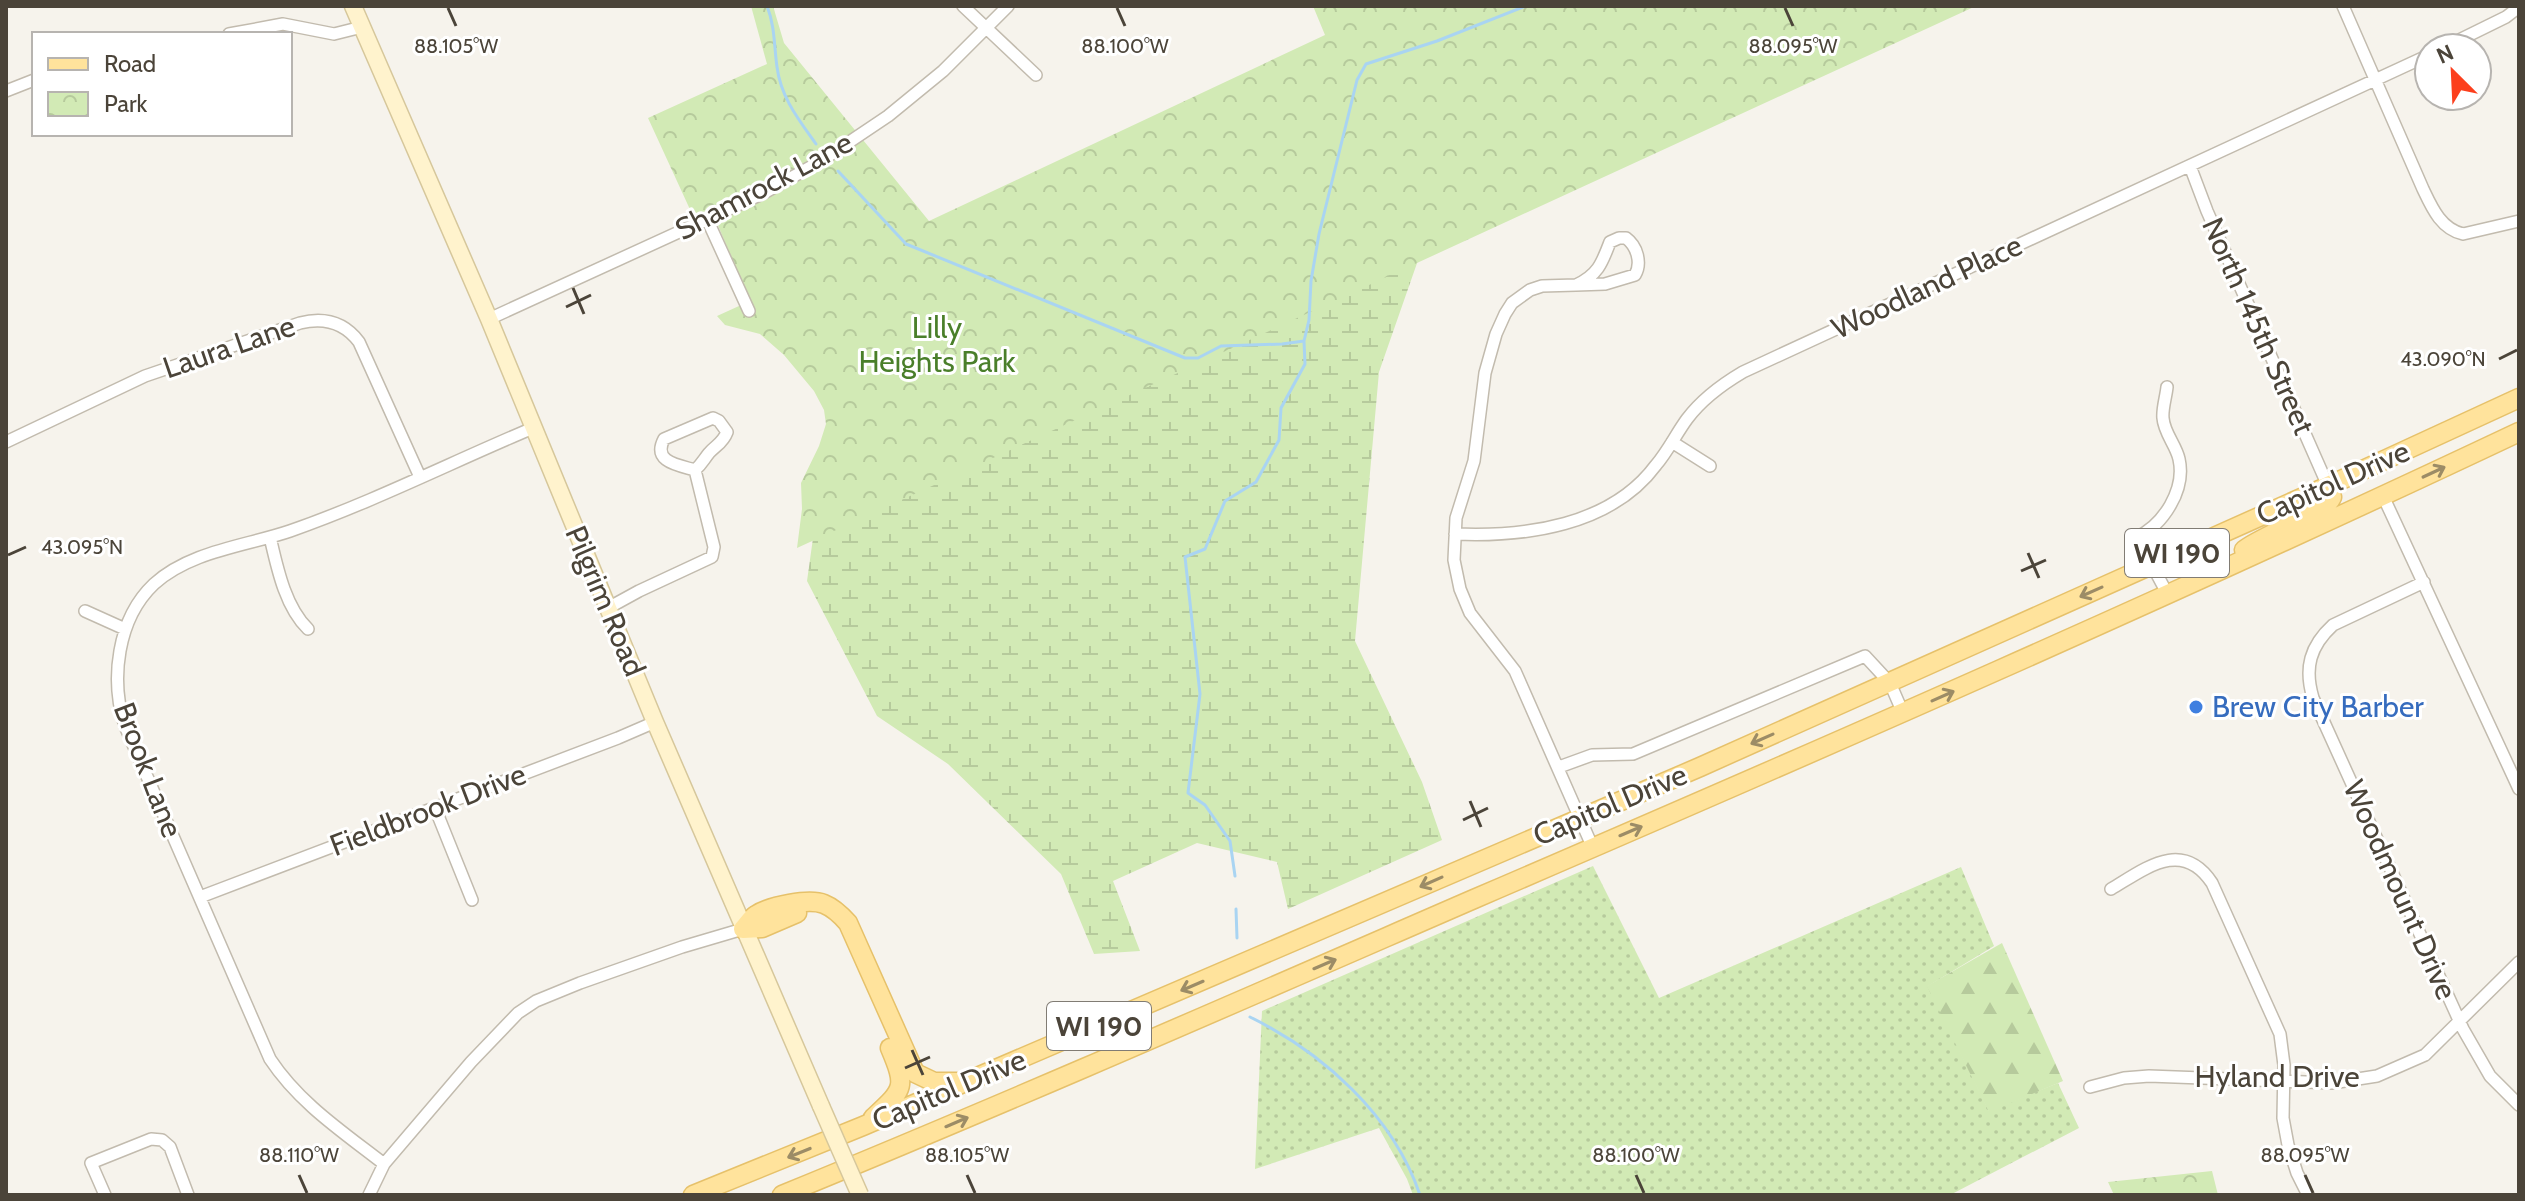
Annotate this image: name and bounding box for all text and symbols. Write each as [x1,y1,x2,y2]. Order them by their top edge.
legend [32,32,292,136]
north arrow [2413,32,2493,112]
text: 88.105°W [414,34,498,58]
text: 88.100°W [1081,34,1169,58]
text: 88.095°W [1749,34,1838,58]
text: N [2432,39,2458,70]
text: Road [104,49,156,78]
text: Park [104,89,147,118]
street label: Shamrock Lane [669,123,859,248]
street label: North 145th Street [2194,212,2323,440]
street label: Woodland Place [1826,226,2028,347]
street label: Laura Lane [158,307,300,386]
park label: Lilly Heights Park [859,309,1016,380]
text: 43.090°N [2400,347,2486,371]
street label: Capitol Drive [2251,432,2415,533]
one-way arrow [2422,464,2446,479]
street label: Pilgrim Road [557,520,654,681]
road number: WI 190 [2125,529,2229,577]
text: 43.095°N [41,535,123,559]
one-way arrow [2079,585,2104,600]
one-way arrow [1930,687,1955,702]
place label: Brew City Barber [2212,688,2424,725]
street label: Brook Lane [106,697,191,843]
marker: Brew City Barber [2187,698,2205,716]
one-way arrow [1751,732,1775,747]
street label: Fieldbrook Drive [325,755,531,864]
street label: Capitol Drive [1527,756,1692,854]
street label: Woodmount Drive [2336,774,2465,1005]
one-way arrow [1619,823,1643,838]
one-way arrow [1419,875,1443,890]
one-way arrow [1312,955,1336,970]
one-way arrow [1181,979,1205,994]
road number: WI 190 [1047,1002,1151,1050]
street label: Capitol Drive [866,1041,1031,1139]
street label: Hyland Drive [2194,1058,2360,1095]
one-way arrow [944,1114,969,1129]
text: 88.110°W [259,1143,339,1167]
text: 88.105°W [925,1143,1009,1167]
text: 88.100°W [1592,1143,1680,1167]
text: 88.095°W [2261,1143,2350,1167]
one-way arrow [787,1147,812,1161]

